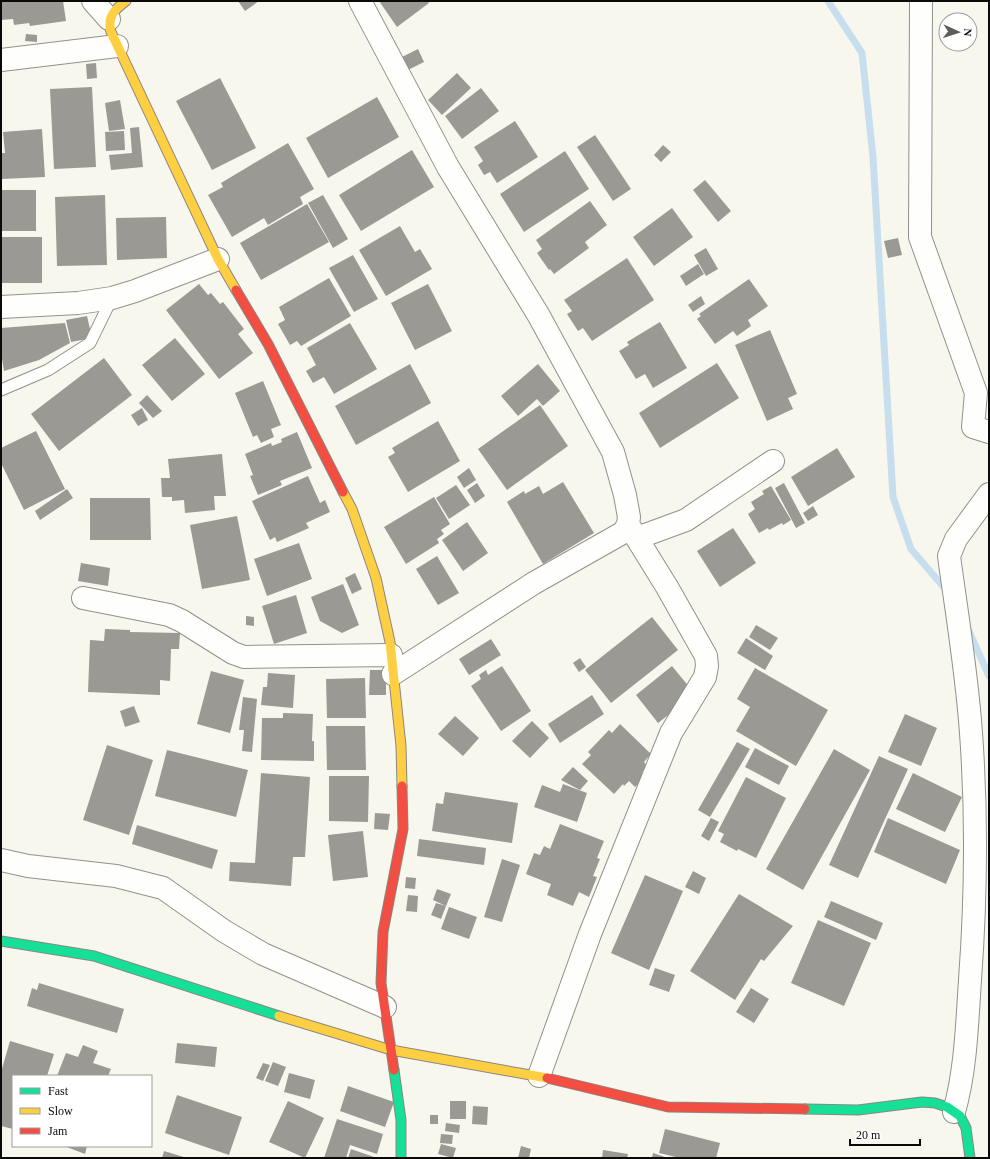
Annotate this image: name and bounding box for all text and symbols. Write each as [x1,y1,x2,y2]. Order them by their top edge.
north arrow [938,12,978,52]
text: N [962,28,974,37]
legend [12,1075,152,1147]
text: Fast [48,1084,69,1098]
text: Slow [48,1104,73,1118]
scale bar [850,1121,920,1147]
text: Jam [48,1124,68,1138]
text: 20 m [856,1128,881,1142]

